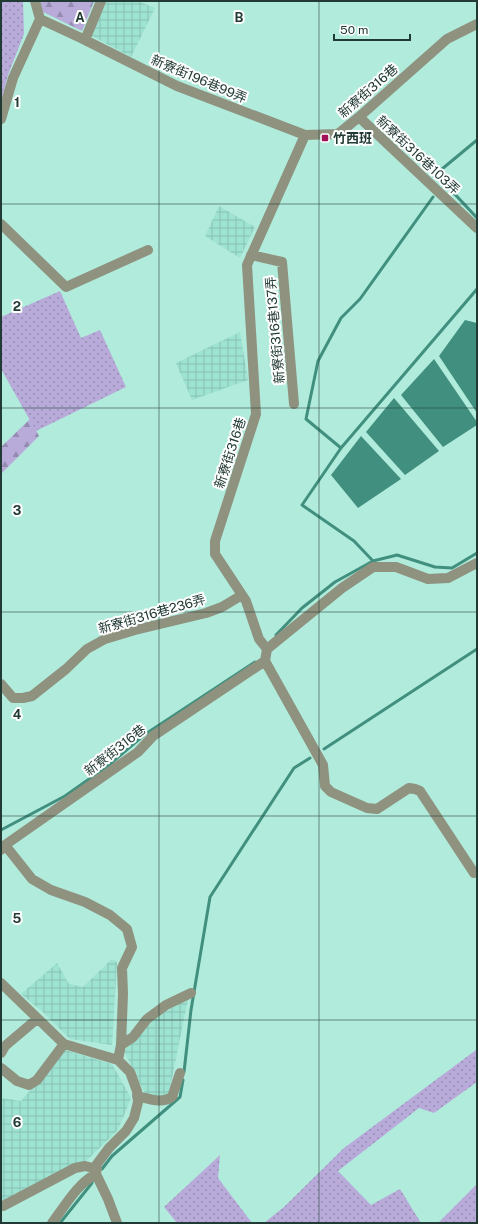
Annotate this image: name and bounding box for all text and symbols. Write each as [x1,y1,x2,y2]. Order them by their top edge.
text: A [75,10,85,25]
text: B [235,10,244,25]
scale bar [334,16,410,42]
text: 50 m [340,23,368,37]
street label: 新寮街196巷99弄 [149,52,249,106]
street label: 新寮街316巷 [335,61,401,121]
text: 1 [14,95,20,110]
street label: 新寮街316巷103弄 [373,113,463,197]
place label: 竹西班 [333,131,372,146]
marker: 竹西班 [320,133,330,143]
street label: 新寮街316巷137弄 [263,276,287,384]
text: 2 [13,299,21,314]
street label: 新寮街316巷 [211,416,249,490]
text: 3 [13,503,22,518]
street label: 新寮街316巷236弄 [97,592,207,636]
text: 4 [13,707,22,722]
street label: 新寮街316巷 [81,721,149,779]
text: 5 [13,911,22,926]
text: 6 [13,1115,22,1130]

